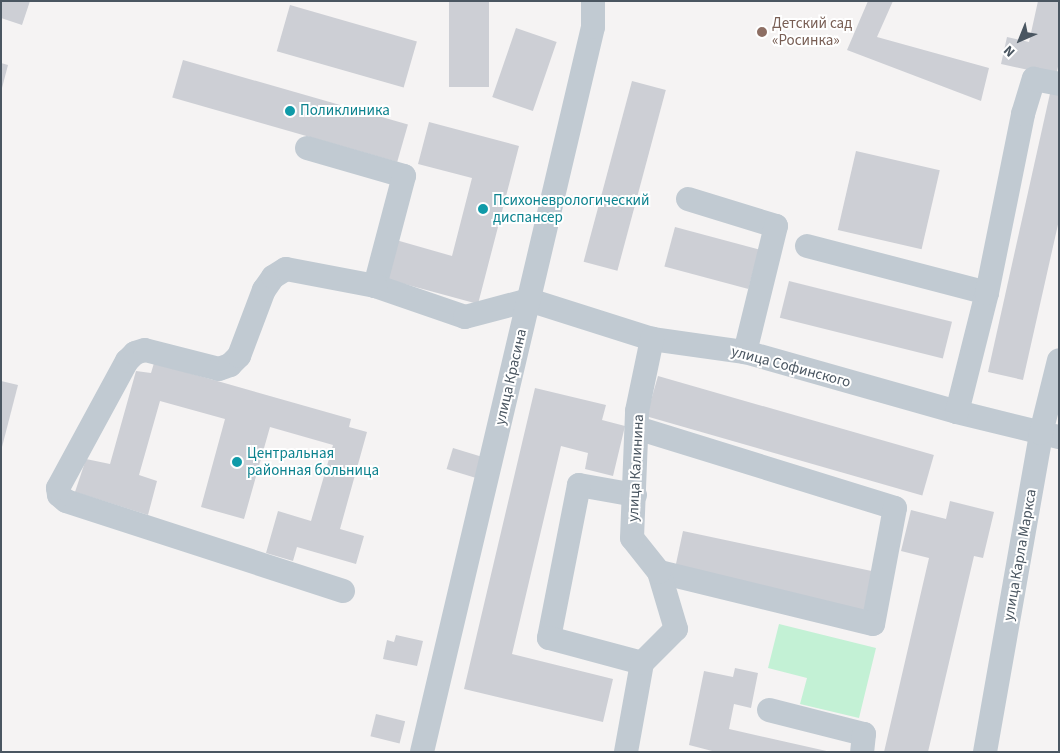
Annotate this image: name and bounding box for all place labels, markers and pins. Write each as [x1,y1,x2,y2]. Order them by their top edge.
place label: Детский сад «Росинка» [772,14,852,49]
marker: Детский сад «Росинка» [756,26,768,38]
place label: Поликлиника [300,102,390,120]
marker: Поликлиника [284,105,296,117]
place label: Психоневрологический диспансер [493,191,650,226]
marker: Психоневрологический диспансер [477,203,489,215]
place label: Центральная районная больница [247,444,379,479]
marker: Центральная районная больница [231,456,243,468]

